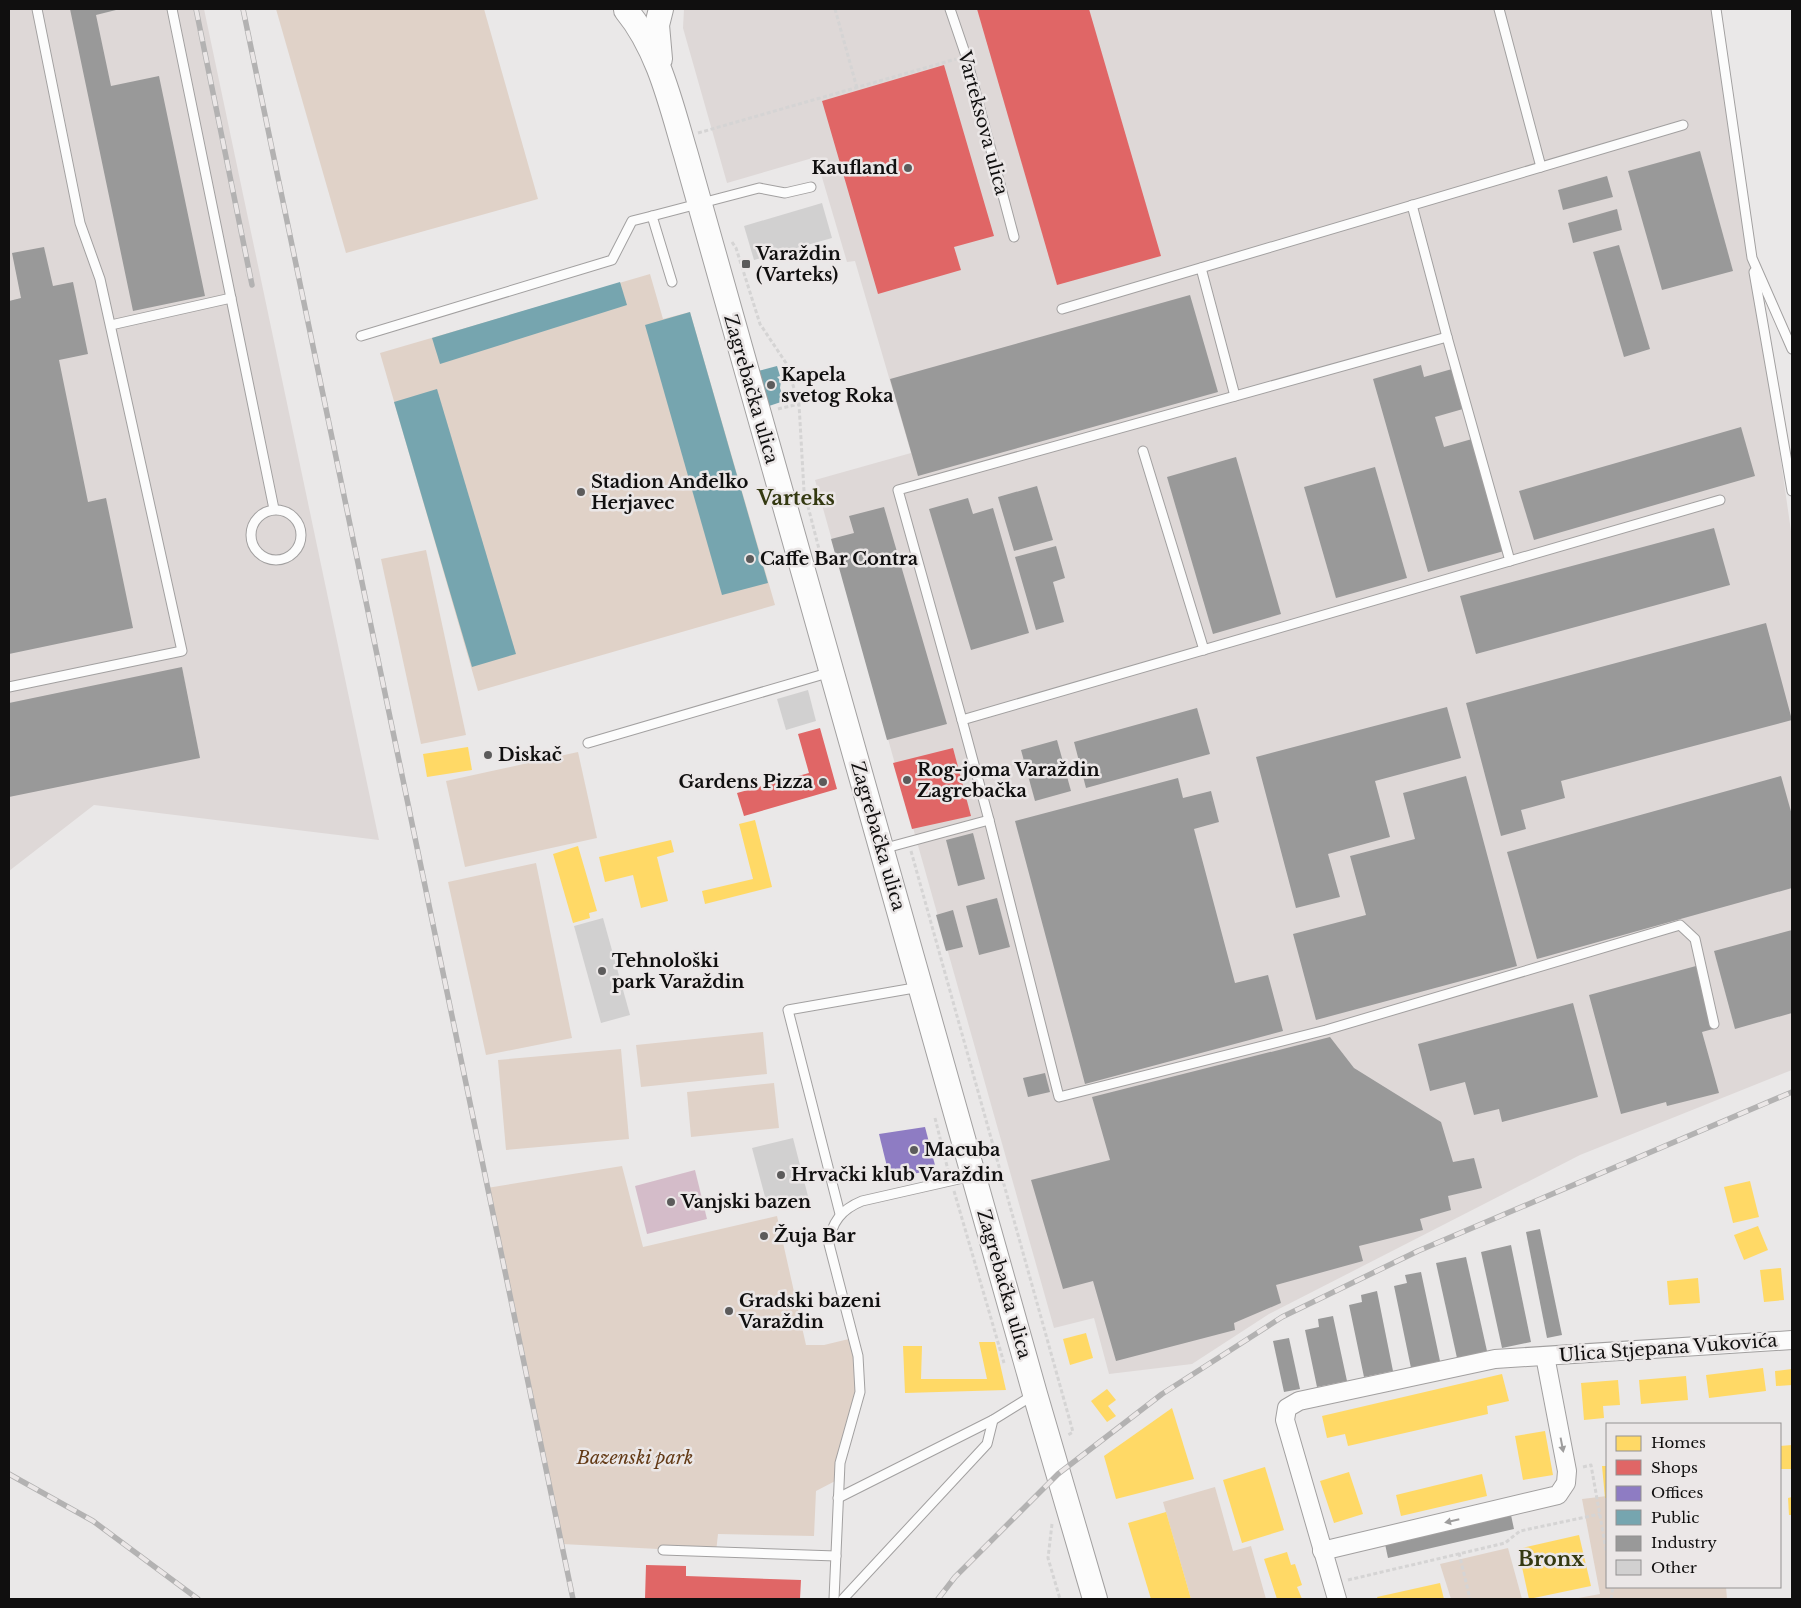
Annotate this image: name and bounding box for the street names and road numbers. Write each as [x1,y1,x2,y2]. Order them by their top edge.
street label: Varteksova ulica [953,48,1013,197]
street label: Zagrebačka ulica [719,312,783,466]
street label: Zagrebačka ulica [846,759,910,913]
street label: Zagrebačka ulica [972,1207,1036,1361]
street label: Ulica Stjepana Vukovića [1558,1329,1778,1367]

